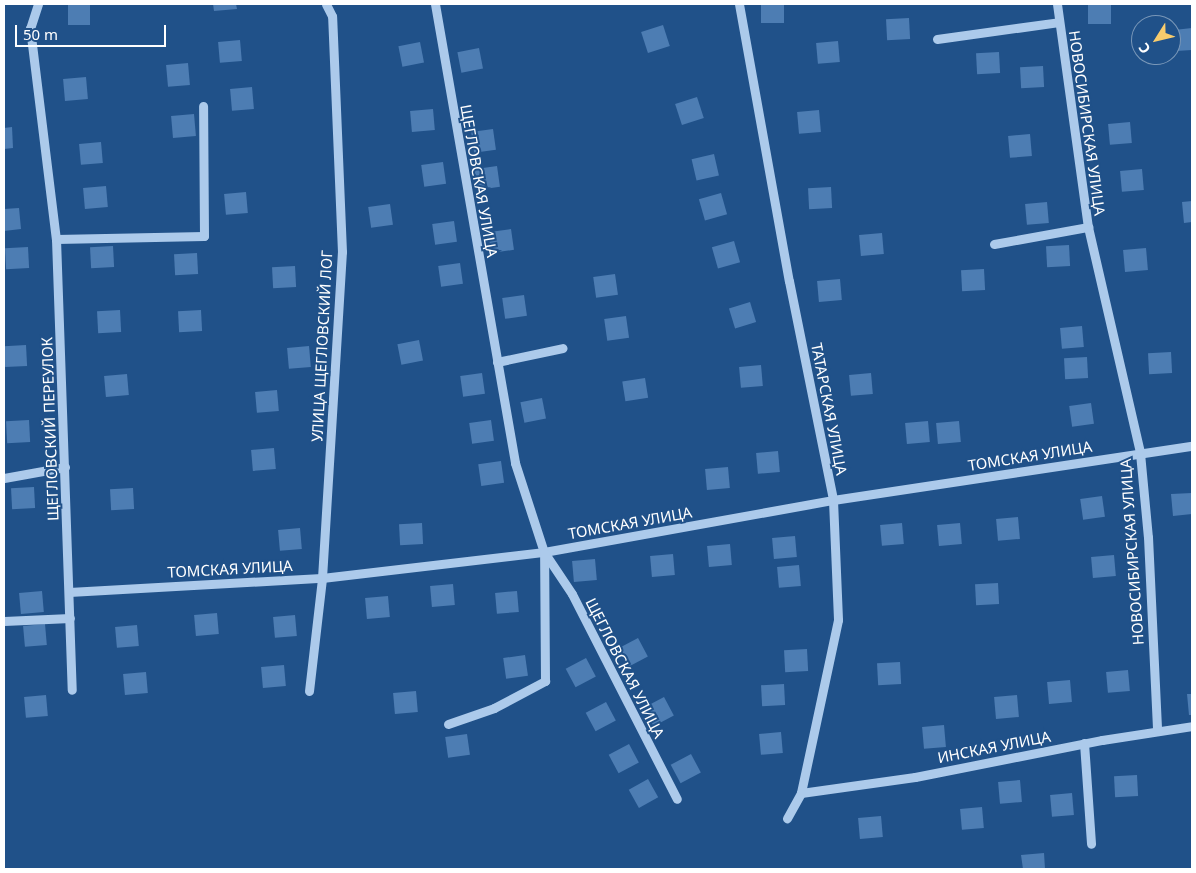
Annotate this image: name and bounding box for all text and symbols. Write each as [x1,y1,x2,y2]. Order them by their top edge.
scale bar [18,15,169,47]
north arrow [1131,15,1181,65]
text: 50 m [23,24,58,44]
street label: НОВОСИБИРСКАЯ УЛИЦА [1065,29,1109,217]
text: С [1134,39,1155,58]
street label: ЩЕГЛОВСКАЯ УЛИЦА [457,103,501,259]
street label: УЛИЦА ЩЕГЛОВСКИЙ ЛОГ [308,250,336,442]
street label: ЩЕГЛОВСКИЙ ПЕРЕУЛОК [38,337,62,521]
street label: ТАТАРСКАЯ УЛИЦА [807,341,851,477]
street label: ТОМСКАЯ УЛИЦА [967,437,1093,475]
street label: НОВОСИБИРСКАЯ УЛИЦА [1117,458,1147,646]
street label: ТОМСКАЯ УЛИЦА [567,503,693,543]
street label: ТОМСКАЯ УЛИЦА [167,557,293,581]
street label: ЩЕГЛОВСКАЯ УЛИЦА [582,595,668,741]
street label: ИНСКАЯ УЛИЦА [936,727,1052,767]

